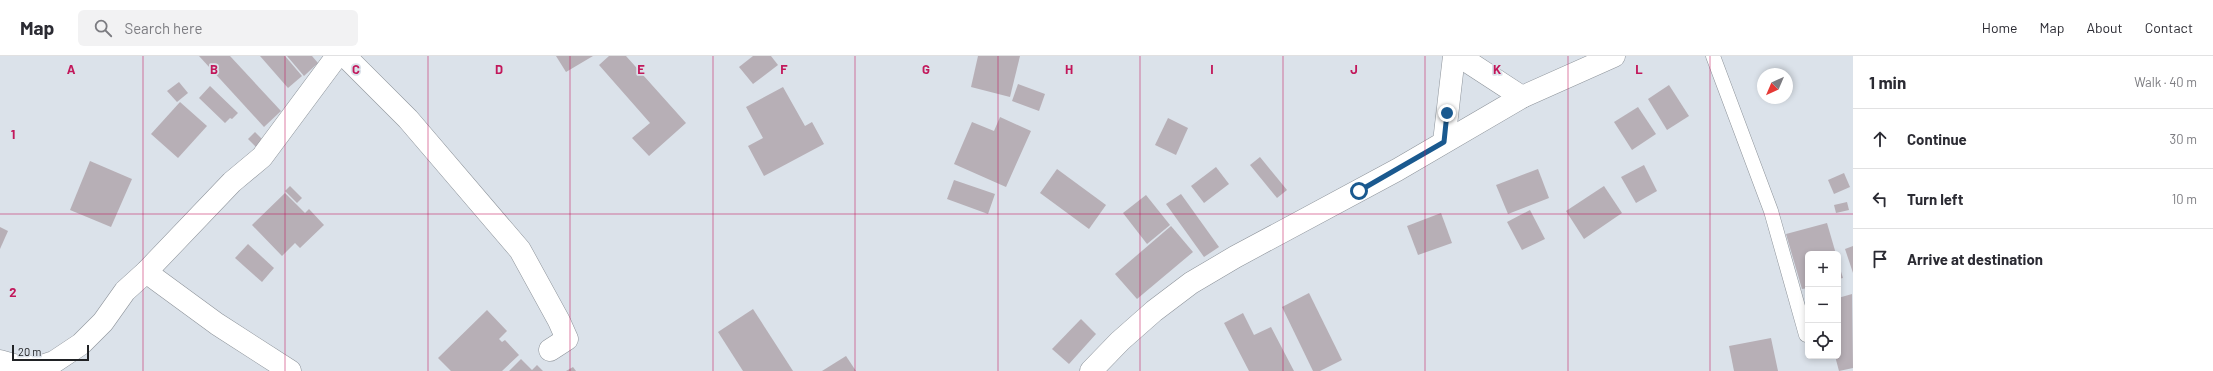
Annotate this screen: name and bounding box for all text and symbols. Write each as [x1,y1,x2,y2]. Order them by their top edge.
search box [78,10,358,46]
text: Map [20,16,54,39]
icon: search [92,17,114,39]
text: Search here [124,19,202,37]
text: Home [1982,19,2018,36]
text: Map [2040,19,2064,36]
text: About [2086,19,2123,36]
text: Contact [2145,19,2193,36]
text: A [67,61,76,77]
text: B [210,61,218,77]
text: C [352,61,360,77]
text: D [495,61,503,77]
text: E [637,61,645,77]
text: F [780,61,788,77]
text: G [922,61,930,77]
text: H [1065,61,1073,77]
text: I [1210,61,1214,77]
text: J [1350,61,1358,77]
text: K [1493,61,1501,77]
text: L [1635,61,1643,77]
north arrow [1757,68,1793,104]
text: 1 min [1869,72,1906,92]
text: Walk · 40 m [2134,74,2197,90]
route end [1438,104,1456,122]
text: 1 [11,126,15,142]
icon: ahead [1869,128,1891,150]
text: Continue [1907,130,1967,148]
text: 30 m [2170,131,2197,147]
route start [1350,182,1368,200]
icon: left [1869,188,1891,210]
text: Turn left [1907,190,1963,208]
text: 10 m [2172,191,2197,207]
icon: arrive [1869,248,1891,270]
text: Arrive at destination [1907,250,2043,268]
map controls [1805,251,1841,359]
button: + [1805,251,1841,287]
text: 2 [9,284,17,300]
button: − [1805,287,1841,323]
button: locate [1805,323,1841,359]
scale bar [12,343,89,362]
text: 20 m [18,345,41,358]

